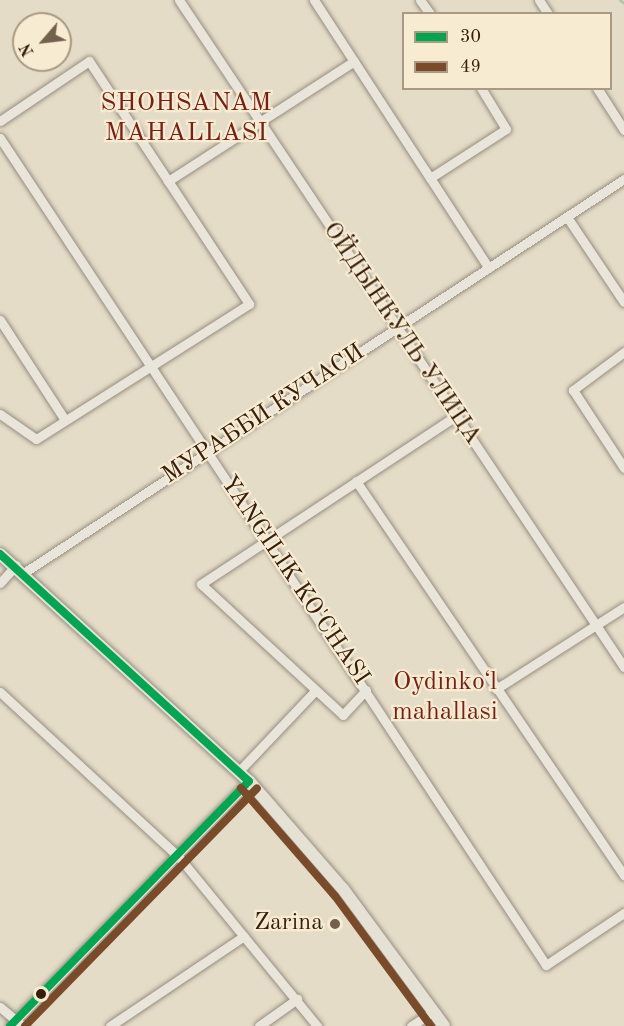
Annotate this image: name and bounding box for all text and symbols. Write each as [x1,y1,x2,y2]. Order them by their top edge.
north arrow [12,12,72,72]
legend [402,12,612,90]
text: 30 [460,28,481,46]
text: N [18,40,38,59]
text: 49 [460,58,481,76]
district label: SHOHSANAM MAHALLASI [94,88,278,150]
street label: ОЙДЫНКУЛЬ УЛИЦА [316,217,486,451]
street label: МУРАББИ КУЧАСИ [157,339,371,491]
street label: YANGILIK KO'CHASI [213,471,375,691]
district label: Oydinkoʻl mahallasi [385,667,505,728]
place label: Zarina [254,910,323,938]
marker: Zarina [328,917,342,931]
unlabelled marker [35,988,47,1000]

